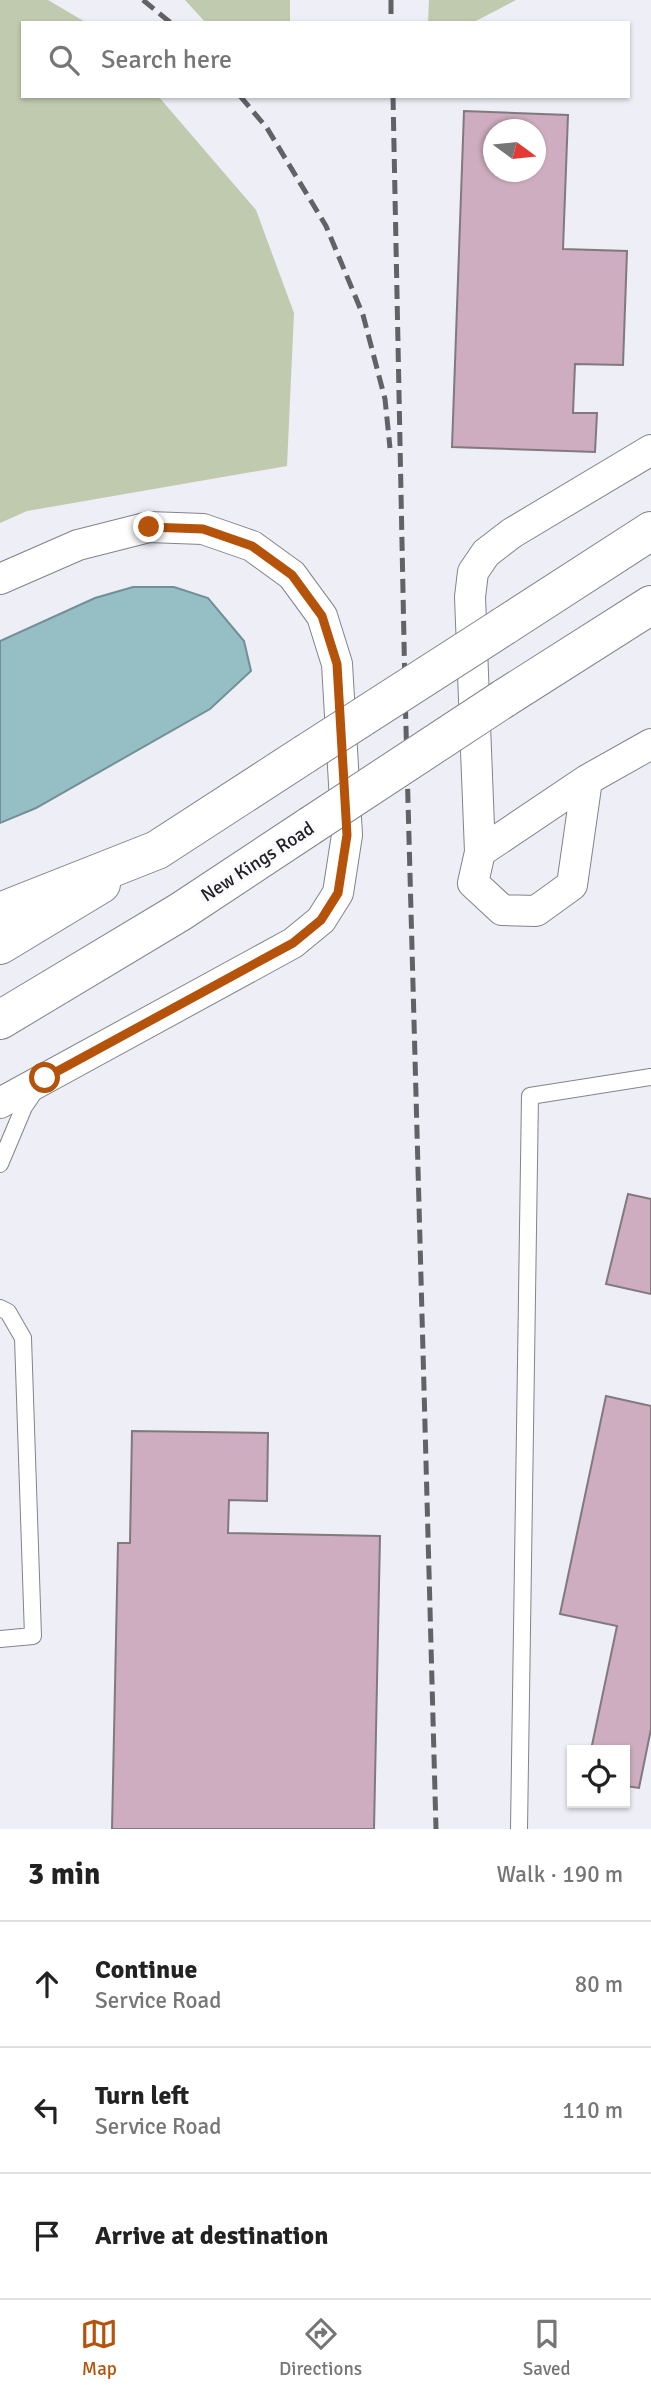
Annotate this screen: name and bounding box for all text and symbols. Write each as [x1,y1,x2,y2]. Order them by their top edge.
search box [21,21,630,98]
icon: search [45,41,83,79]
text: Search here [101,44,232,76]
north arrow [483,119,546,182]
route end [133,511,164,542]
street label: New Kings Road [196,816,319,907]
route start [29,1062,60,1093]
map controls [567,1745,630,1808]
button: locate [567,1745,630,1808]
text: 3 min [28,1856,100,1893]
text: Walk · 190 m [497,1860,623,1889]
text: Continue [95,1954,197,1986]
icon: ahead [28,1965,66,2003]
text: 80 m [575,1970,623,1999]
text: Service Road [95,1986,221,2015]
text: Turn left [95,2080,189,2112]
icon: left [28,2091,66,2129]
text: 110 m [562,2096,623,2125]
text: Service Road [95,2112,221,2141]
icon: arrive [28,2217,66,2255]
text: Arrive at destination [95,2220,328,2252]
tab: Map [80,2315,118,2381]
tab: Directions [279,2315,362,2381]
tab: Saved [523,2315,571,2381]

